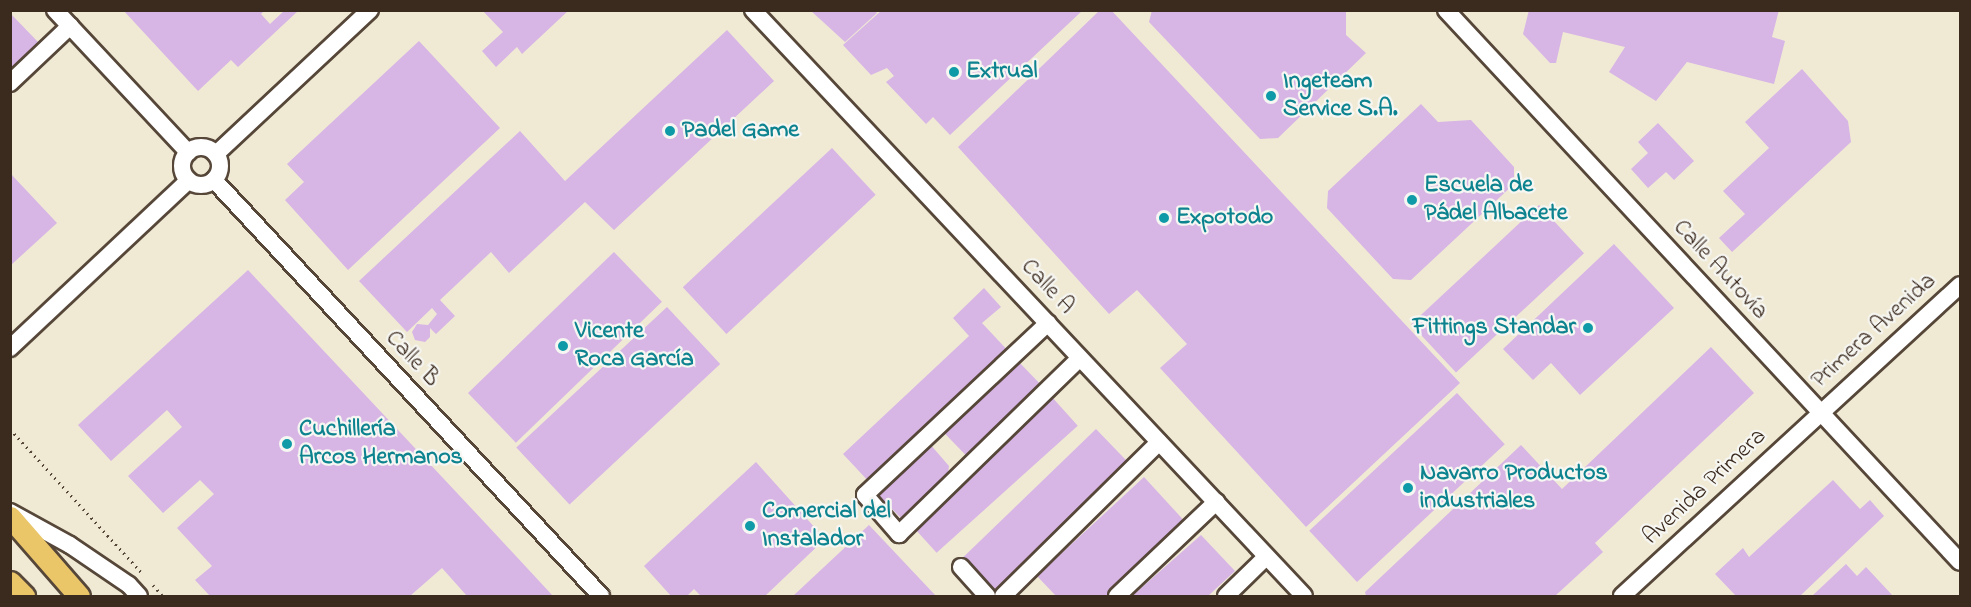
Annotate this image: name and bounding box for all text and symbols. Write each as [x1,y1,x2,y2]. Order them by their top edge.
place label: Extrual [966,58,1037,86]
marker: Extrual [947,65,961,79]
place label: Ingeteam Service S.A. [1283,68,1398,124]
marker: Ingeteam Service S.A. [1264,89,1278,103]
place label: Padel Game [682,117,799,145]
marker: Padel Game [663,124,677,138]
place label: Escuela de Pádel Albacete [1424,172,1568,228]
marker: Escuela de Pádel Albacete [1405,193,1419,207]
place label: Expotodo [1176,204,1273,232]
marker: Expotodo [1157,211,1171,225]
street label: Calle Autovía [1666,214,1774,326]
street label: Calle A [1014,253,1080,321]
street label: Primera Avenida [1806,267,1942,395]
place label: Fittings Standar [1413,314,1576,342]
place label: Vicente Roca García [575,318,694,374]
marker: Fittings Standar [1581,321,1595,335]
street label: Calle B [379,325,445,393]
marker: Vicente Roca García [556,339,570,353]
place label: Cuchillería Arcos Hermanos [299,416,463,472]
street label: Avenida Primera [1637,423,1773,551]
marker: Cuchillería Arcos Hermanos [280,437,294,451]
place label: Navarro Productos industriales [1420,460,1608,516]
marker: Navarro Productos industriales [1401,481,1415,495]
place label: Comercial del Instalador [762,498,891,554]
marker: Comercial del Instalador [743,519,757,533]

